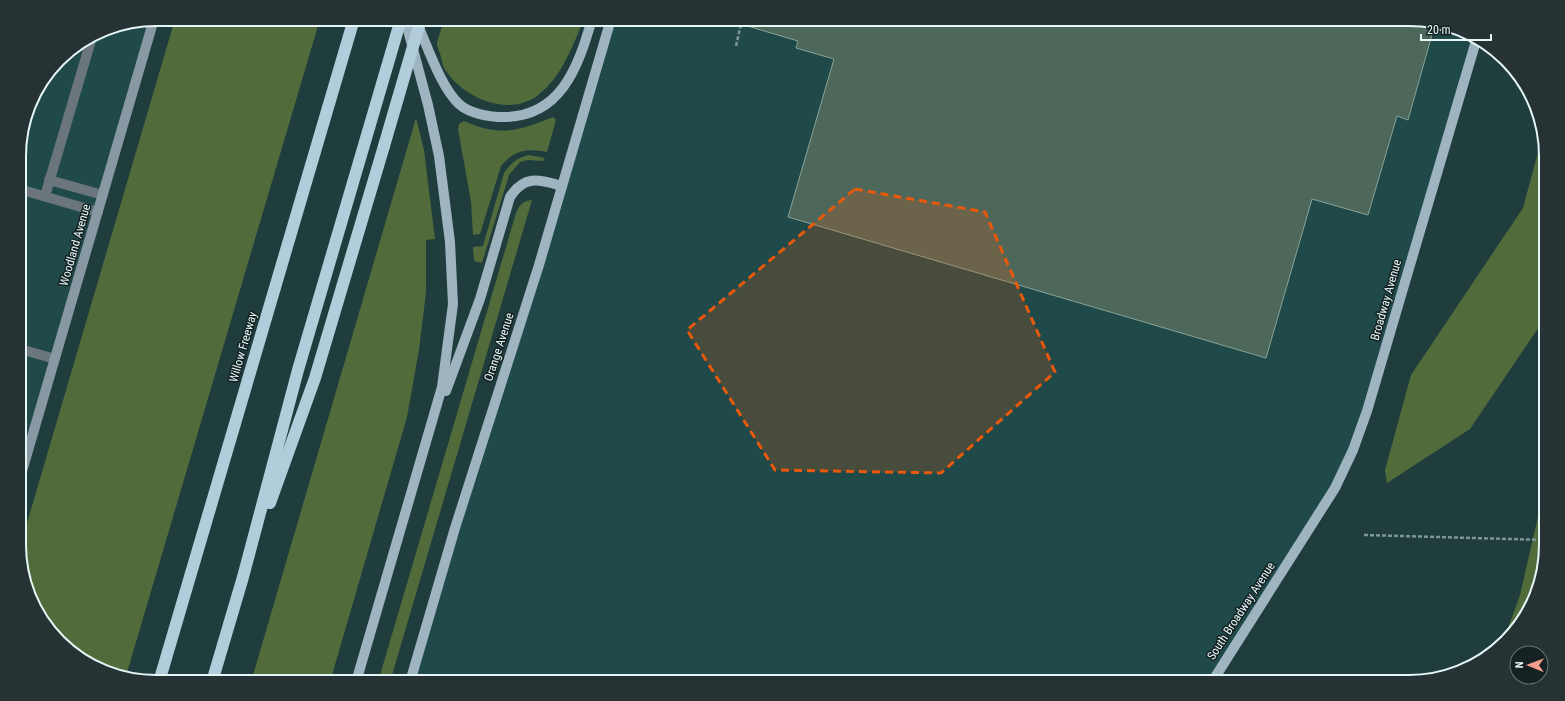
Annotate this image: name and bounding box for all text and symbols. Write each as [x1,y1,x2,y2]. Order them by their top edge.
scale bar [1421,16,1491,42]
text: 20 m [1427,23,1451,37]
street label: Woodland Avenue [57,202,93,288]
street label: Broadway Avenue [1368,258,1404,342]
street label: Willow Freeway [226,310,260,384]
street label: Orange Avenue [481,311,517,383]
street label: South Broadway Avenue [1204,559,1278,662]
north arrow [1509,645,1549,685]
text: N [1513,661,1526,668]

